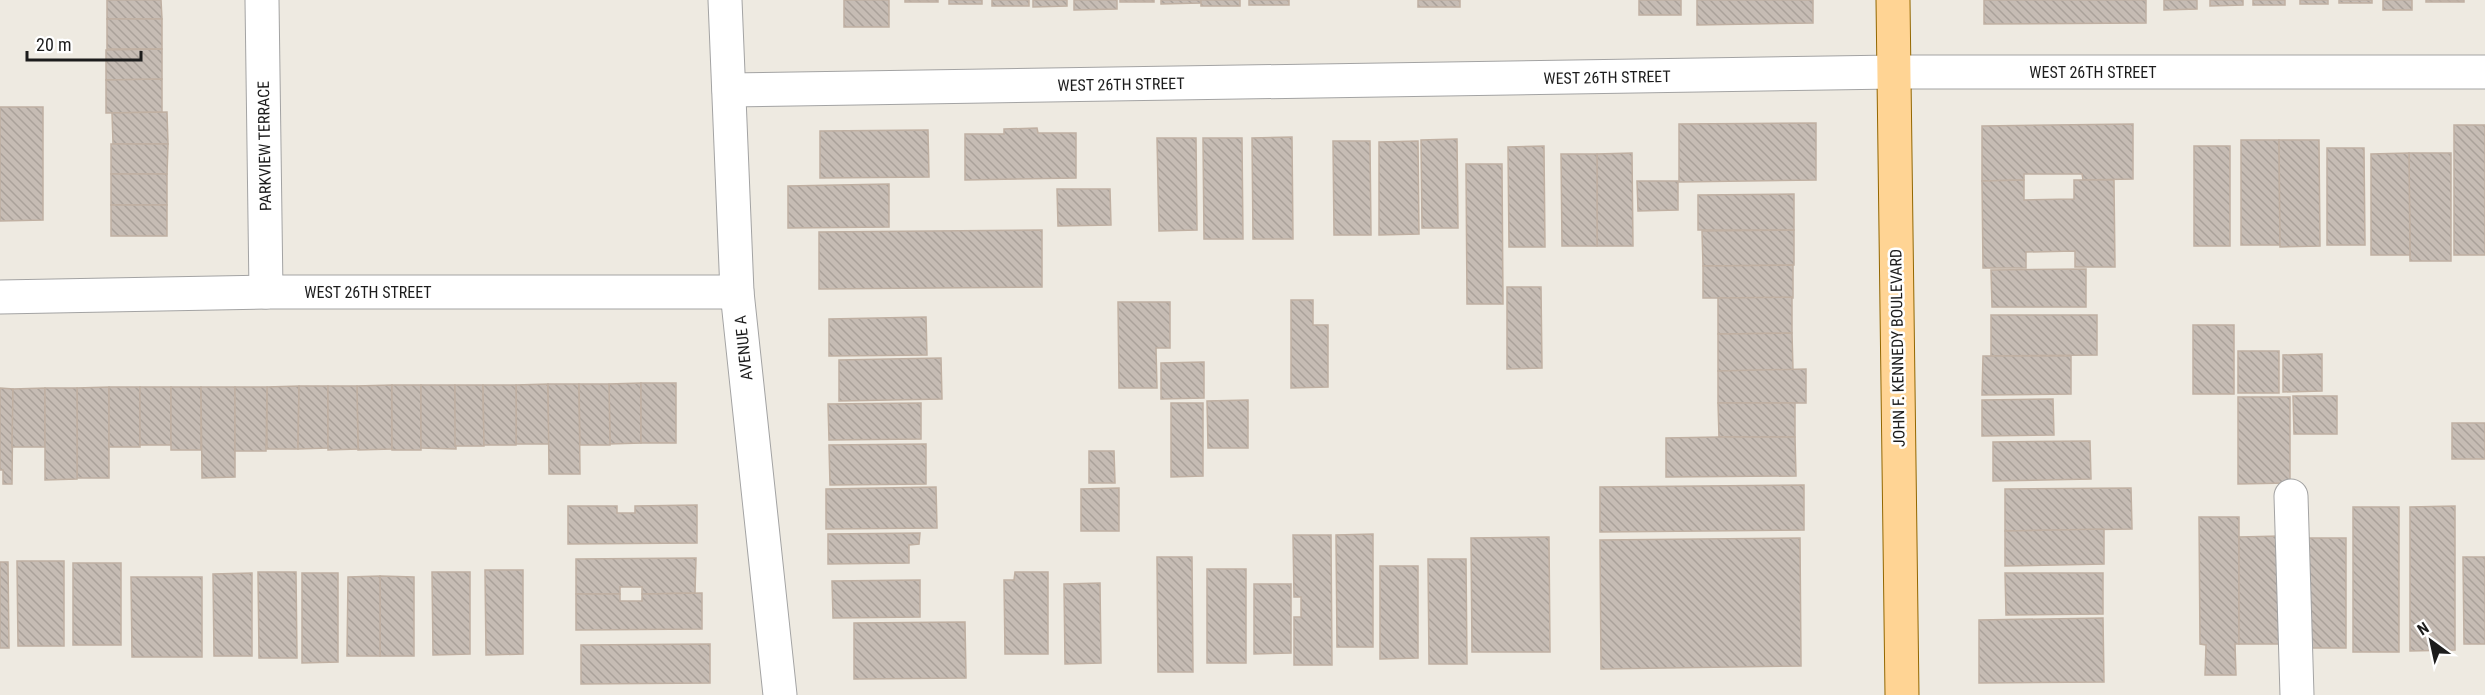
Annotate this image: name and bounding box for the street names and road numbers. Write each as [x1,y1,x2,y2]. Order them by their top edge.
street label: WEST 26TH STREET [2029,63,2157,82]
street label: WEST 26TH STREET [1543,67,1671,88]
street label: WEST 26TH STREET [1057,74,1185,95]
street label: PARKVIEW TERRACE [254,81,275,211]
street label: JOHN F. KENNEDY BOULEVARD [1886,249,1909,447]
street label: WEST 26TH STREET [304,283,432,302]
street label: AVENUE A [731,315,756,381]

